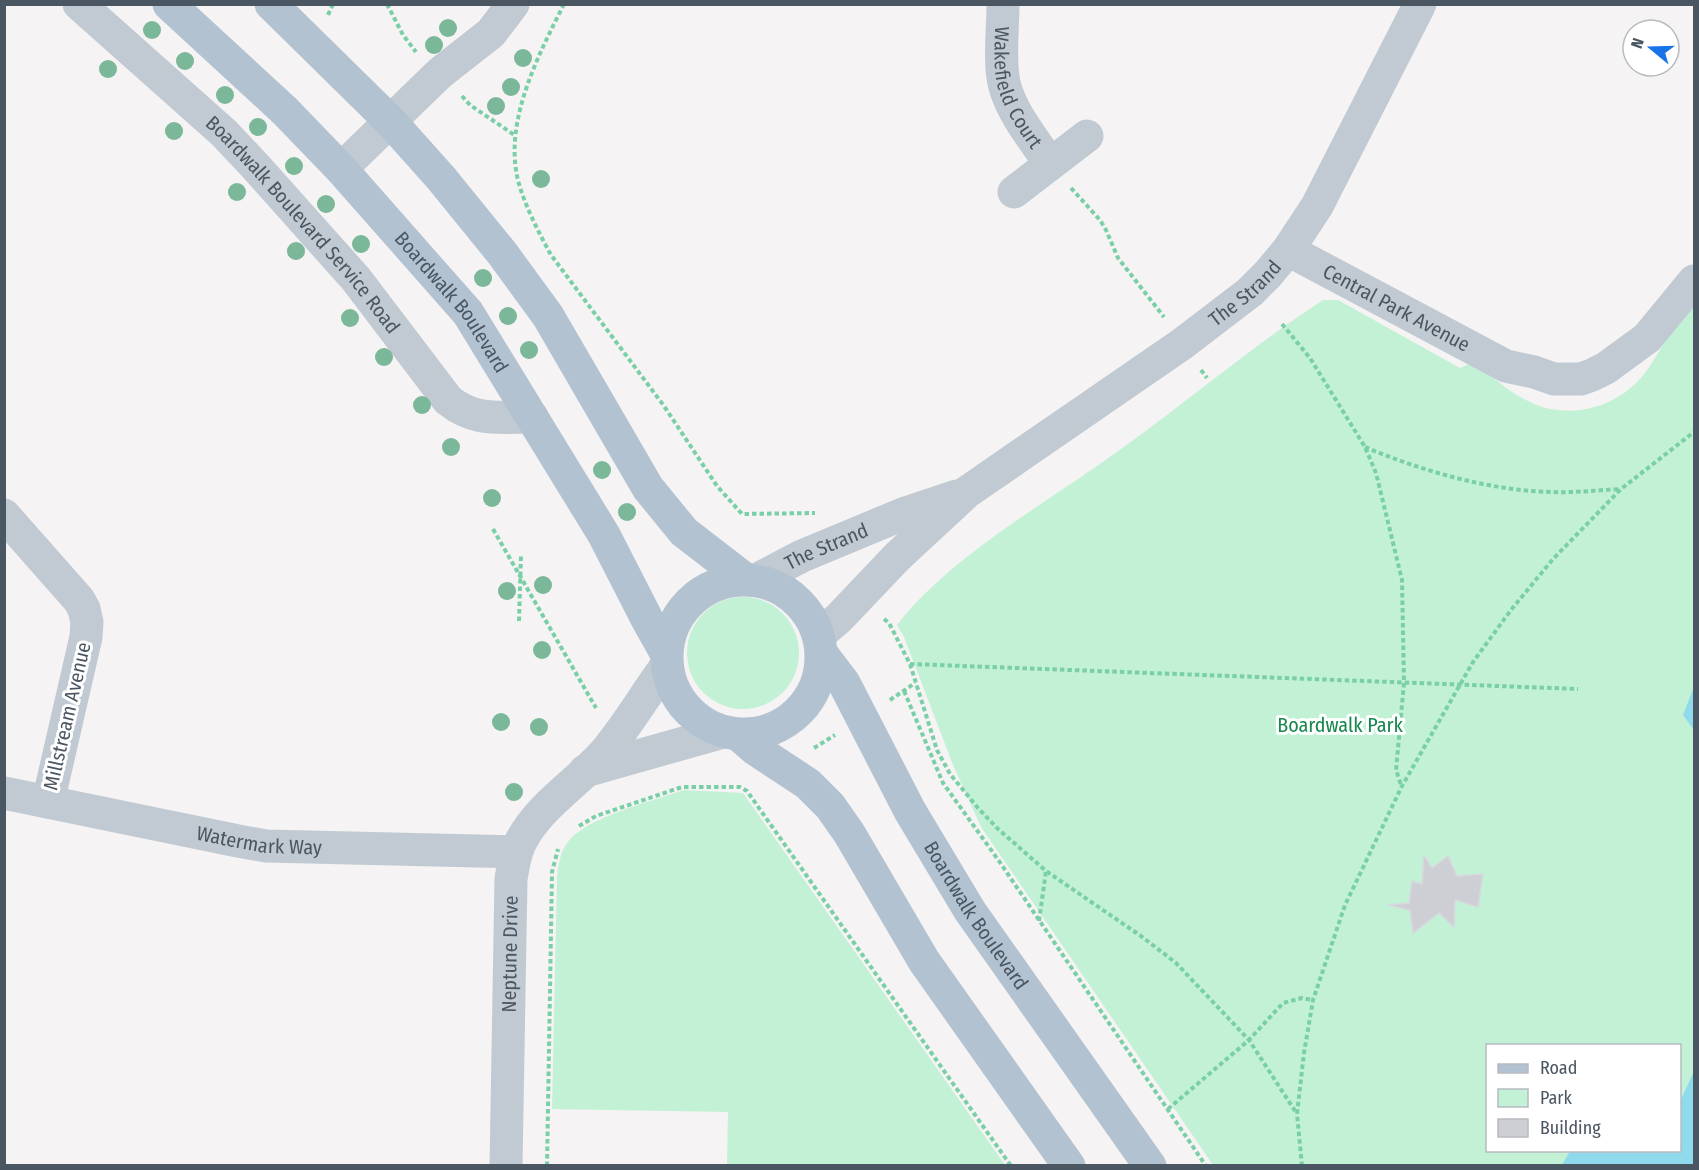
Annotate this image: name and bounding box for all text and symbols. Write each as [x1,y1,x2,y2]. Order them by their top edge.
north arrow [1621,18,1681,78]
street label: Wakefield Court [989,26,1048,153]
text: N [1627,36,1648,51]
street label: Boardwalk Boulevard Service Road [201,111,405,338]
street label: Boardwalk Boulevard [390,227,514,377]
street label: The Strand [1204,255,1286,331]
street label: Central Park Avenue [1319,259,1474,357]
street label: The Strand [780,518,872,575]
street label: Millstream Avenue [38,640,96,792]
park label: Boardwalk Park [1277,713,1403,737]
street label: Watermark Way [194,821,322,859]
street label: Boardwalk Boulevard [919,837,1034,994]
street label: Neptune Drive [497,895,523,1013]
legend [1486,1044,1681,1152]
text: Road [1540,1057,1577,1079]
text: Park [1540,1087,1573,1109]
text: Building [1540,1117,1601,1139]

